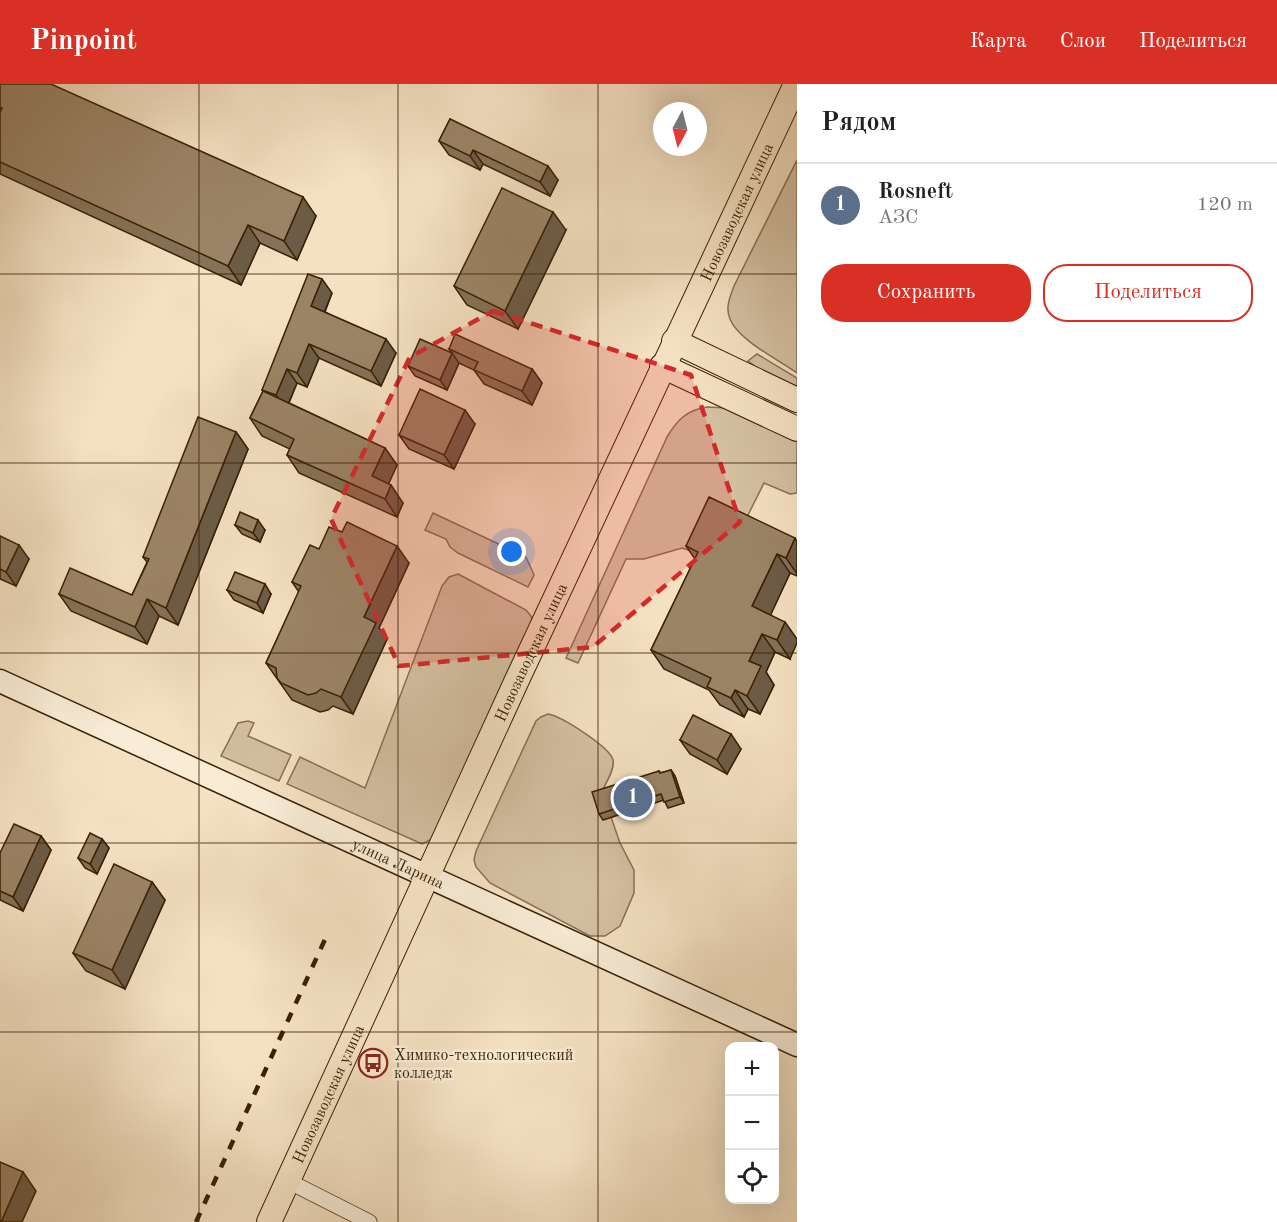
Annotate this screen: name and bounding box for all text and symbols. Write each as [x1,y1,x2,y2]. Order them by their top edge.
text: Pinpoint [30,28,137,56]
text: Карта [970,31,1027,52]
text: Слои [1060,31,1106,52]
text: Поделиться [1139,31,1247,52]
north arrow [653,102,707,156]
text: Рядом [821,110,896,136]
street label: Новозаводская улица [699,141,777,284]
text: Rosneft [878,181,953,203]
text: 1 [835,195,846,215]
text: 120 m [1197,195,1253,215]
text: АЗС [878,208,919,228]
button: Сохранить [821,264,1031,322]
button: Поделиться [1043,264,1253,322]
your location [497,537,526,566]
street label: Новозаводская улица [493,581,571,725]
pin: 1 [614,776,652,820]
street label: улица Ларина [349,837,446,893]
street label: Новозаводская улица [291,1023,368,1167]
map controls [725,1042,779,1204]
button: + [725,1042,779,1096]
bus stop icon: Химико-технологический колледж [357,1047,389,1079]
place label: Химико-технологический колледж [394,1048,573,1082]
button: − [725,1096,779,1150]
button: locate [725,1150,779,1204]

